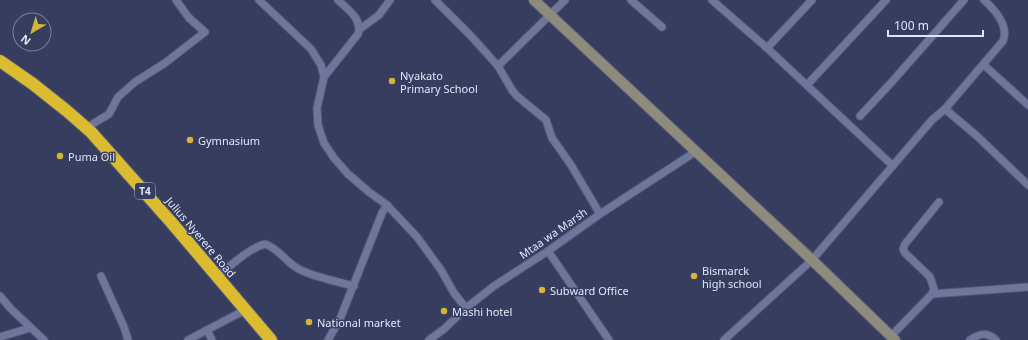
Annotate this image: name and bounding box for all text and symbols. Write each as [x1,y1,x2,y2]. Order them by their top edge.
north arrow [12,12,52,52]
scale bar [888,12,983,38]
text: 100 m [894,17,929,34]
text: N [17,32,34,49]
place label: Nyakato Primary School [400,68,478,96]
marker: Nyakato Primary School [387,76,397,86]
place label: Gymnasium [198,133,260,148]
marker: Gymnasium [185,135,195,145]
place label: Puma Oil [68,149,115,164]
marker: Puma Oil [55,151,65,161]
road number: T4 [135,183,155,199]
street label: Julius Nyerere Road [162,193,239,280]
street label: Mtaa wa Marsh [516,204,590,262]
place label: Bismarck high school [702,263,762,291]
marker: Bismarck high school [689,271,699,281]
place label: Subward Office [550,283,629,298]
marker: Subward Office [537,285,547,295]
place label: Mashi hotel [452,304,512,319]
marker: Mashi hotel [439,306,449,316]
place label: National market [317,315,401,330]
marker: National market [304,317,314,327]

